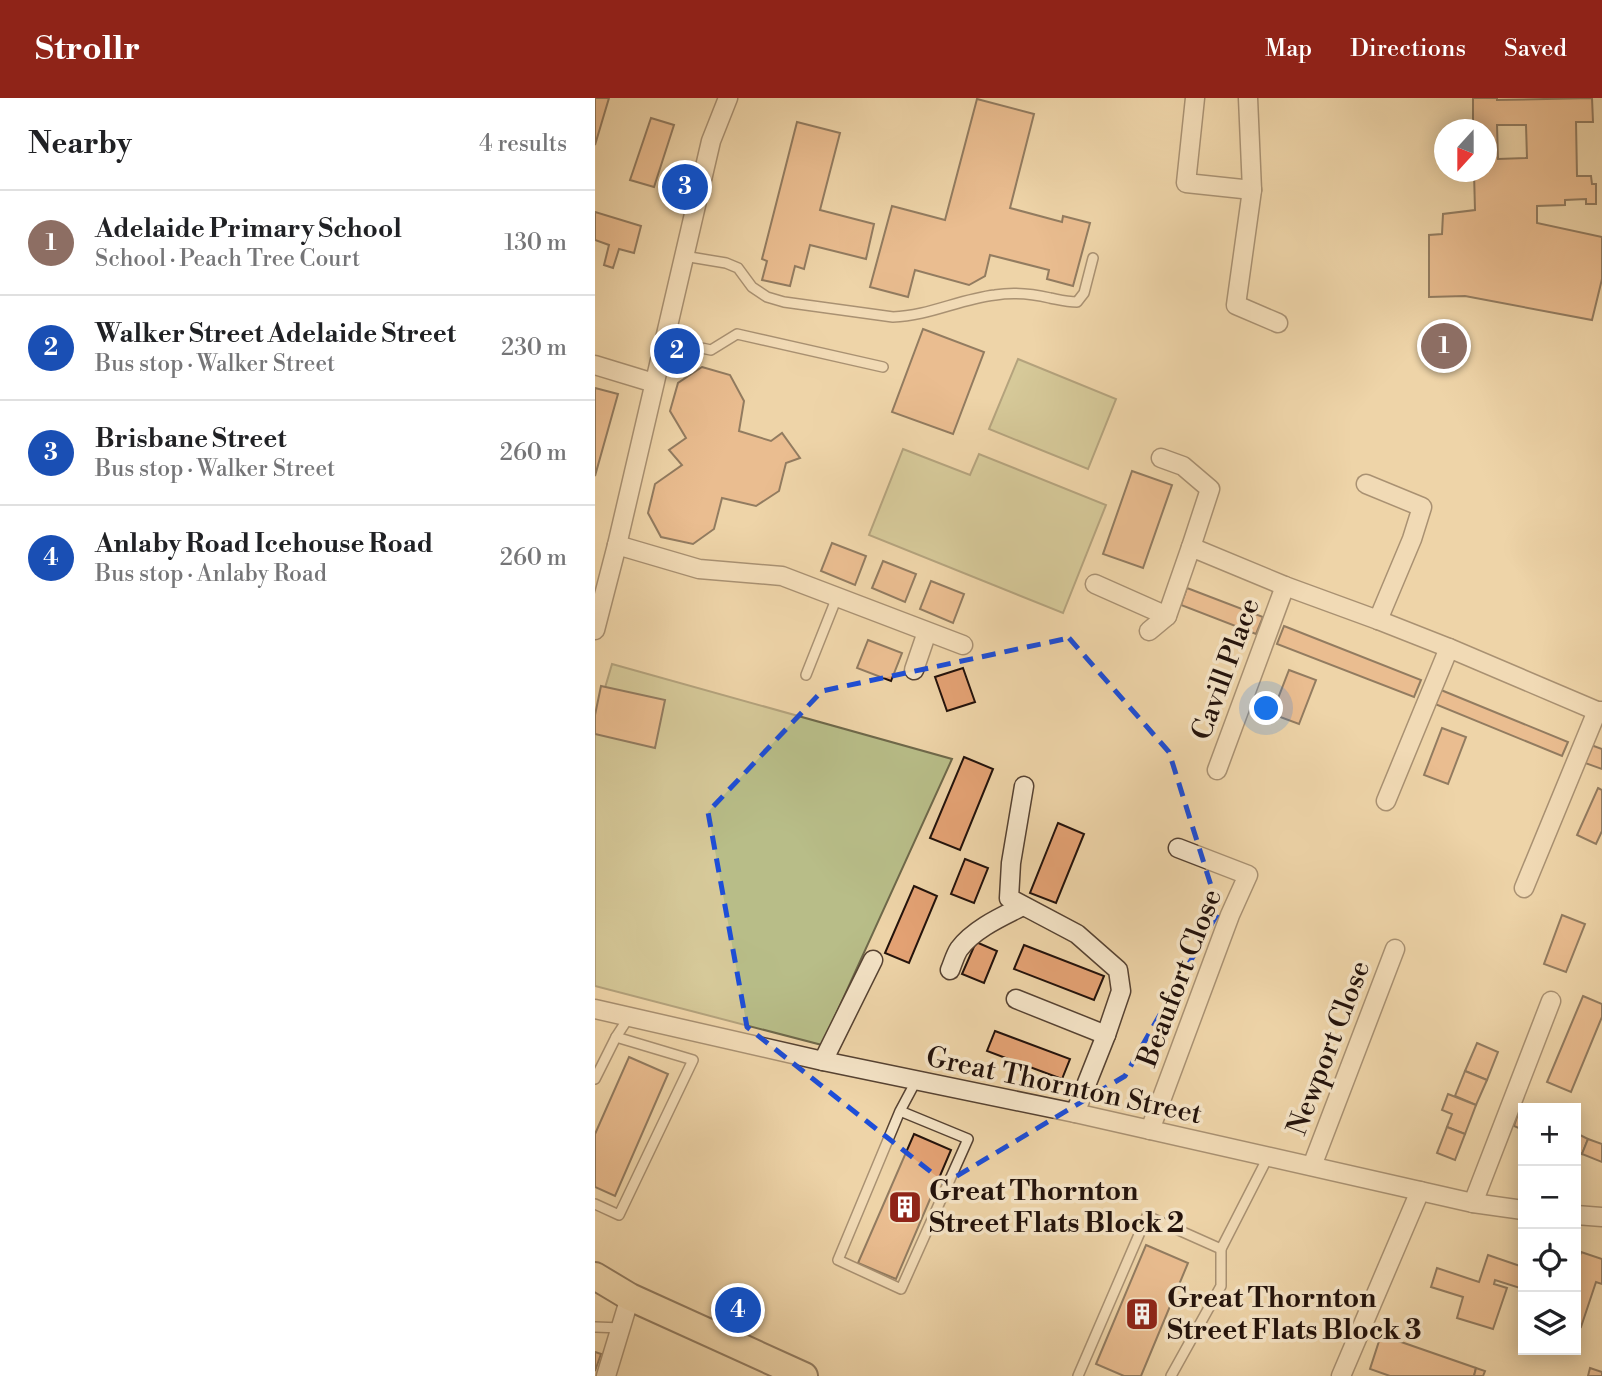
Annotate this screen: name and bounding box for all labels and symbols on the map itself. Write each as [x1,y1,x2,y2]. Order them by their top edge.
north arrow [1434,119,1497,182]
pin: 3 [662,161,708,213]
pin: 1 [1421,320,1467,372]
pin: 2 [654,325,700,377]
street label: Cavill Place [1184,593,1268,745]
your location [1249,691,1283,725]
street label: Beaufort Close [1130,884,1230,1073]
street label: Newport Close [1280,956,1378,1140]
street label: Great Thornton Street [923,1040,1205,1132]
place label: Great Thornton Street Flats Block 2 [929,1174,1184,1241]
building icon: Great Thornton Street Flats Block 2 [886,1188,924,1226]
place label: Great Thornton Street Flats Block 3 [1167,1281,1422,1348]
pin: 4 [715,1284,761,1336]
building icon: Great Thornton Street Flats Block 3 [1123,1295,1161,1333]

